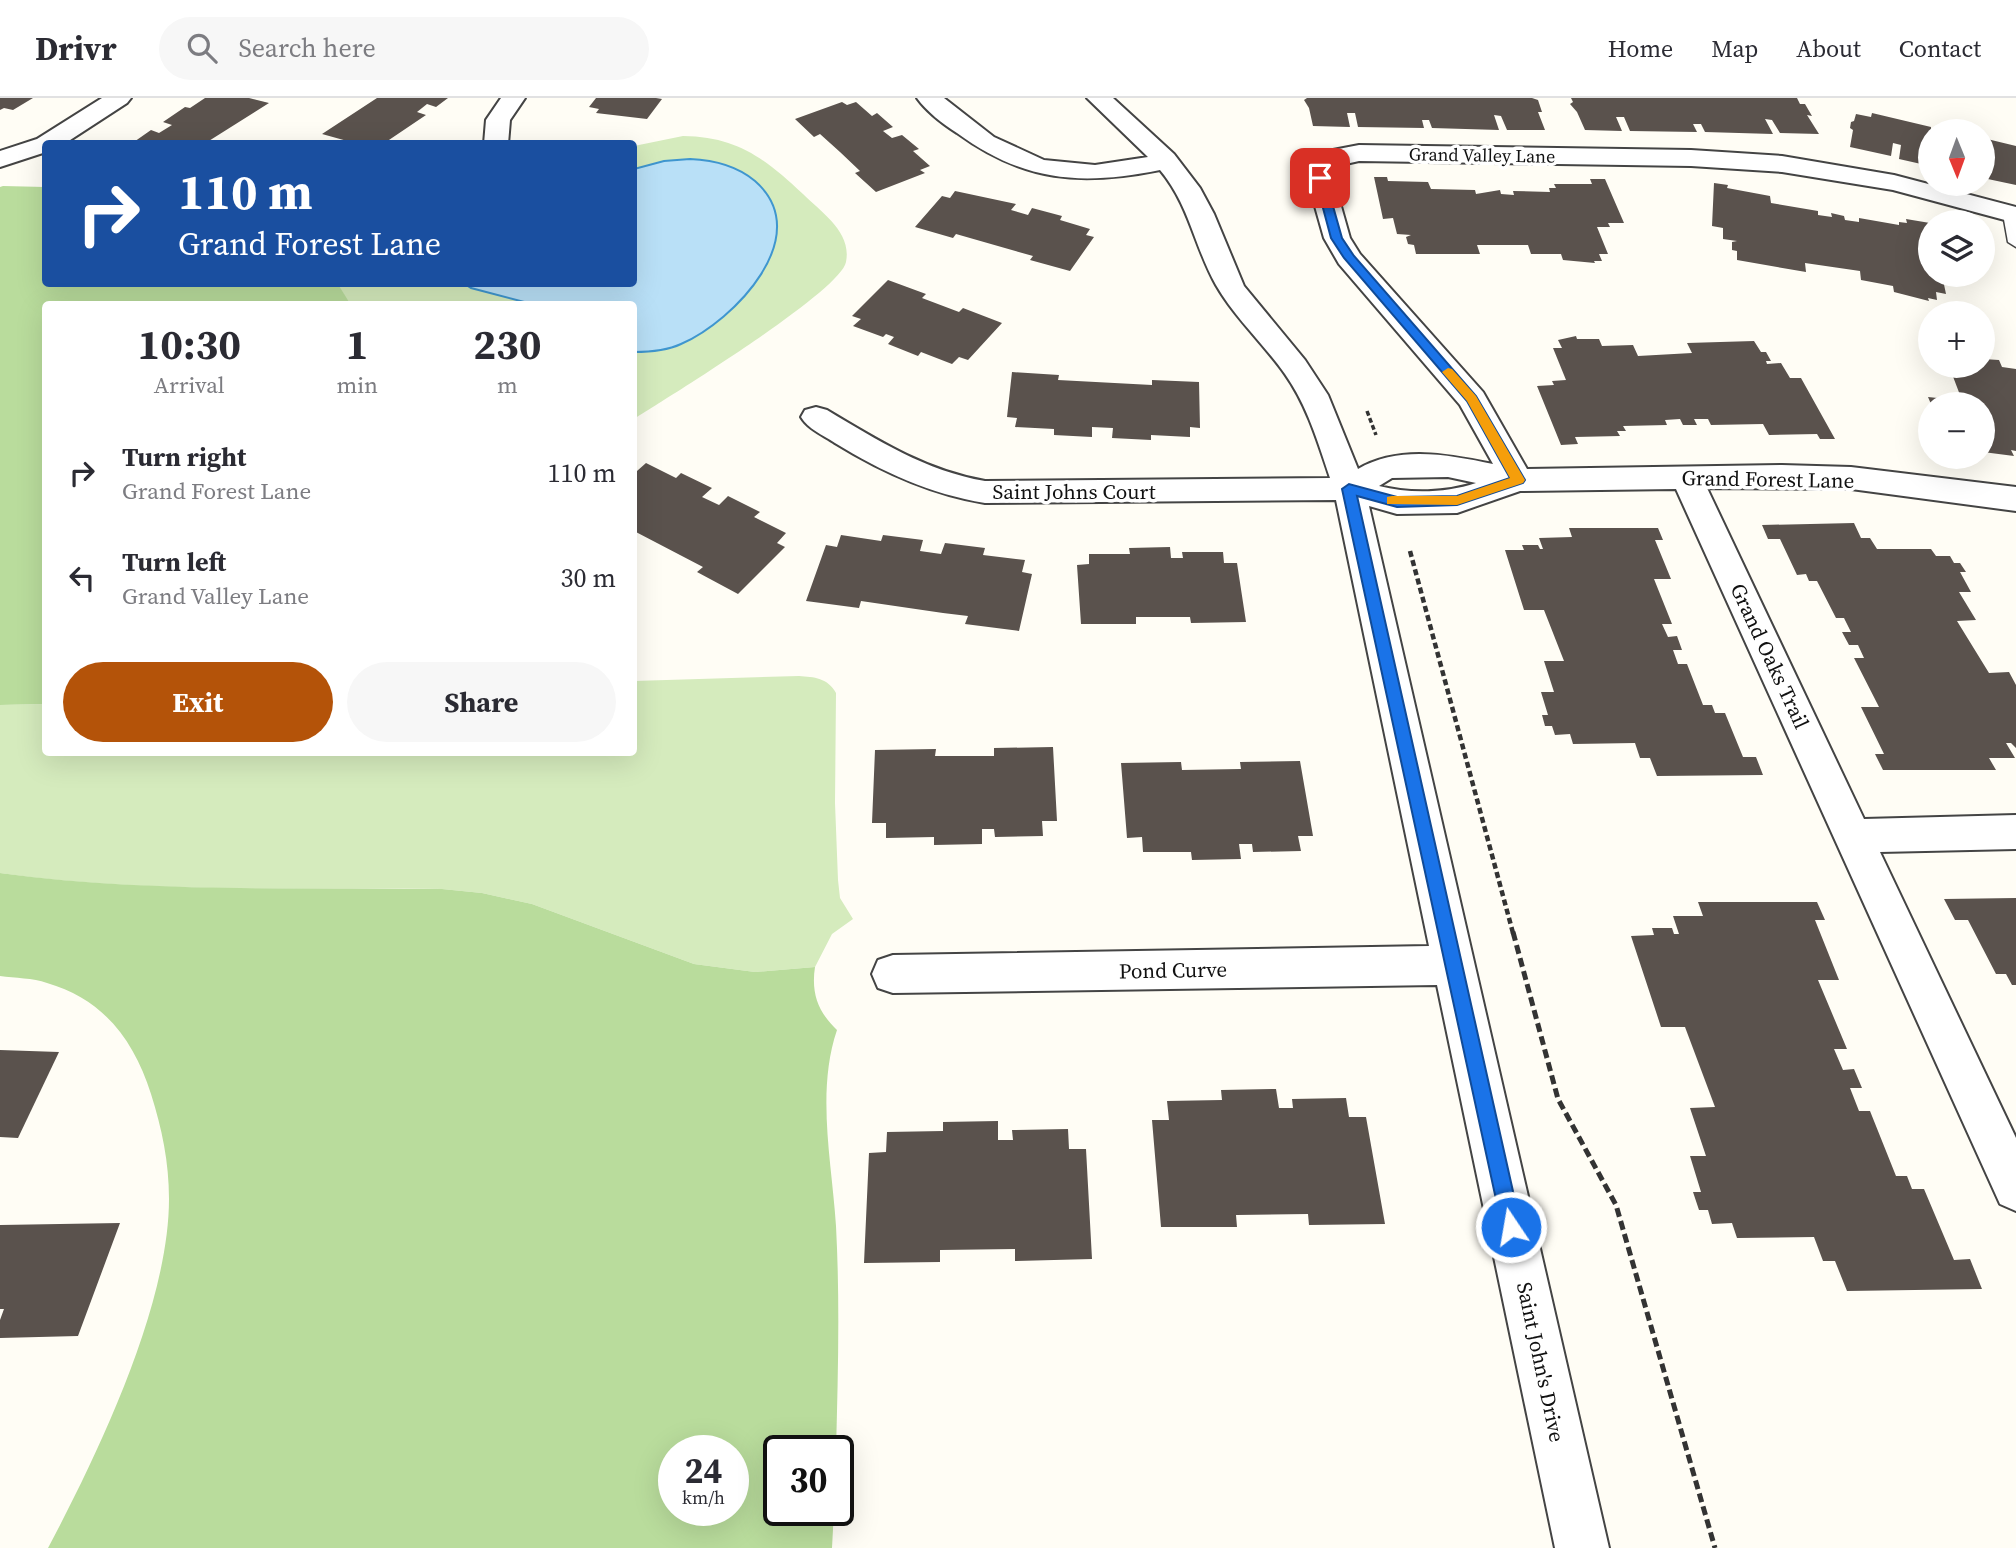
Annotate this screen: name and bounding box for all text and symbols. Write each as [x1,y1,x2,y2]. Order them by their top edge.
search box [159,17,649,80]
text: Drivr [35,26,117,71]
icon: search [183,29,221,67]
text: Search here [239,30,376,66]
text: Home [1608,32,1673,65]
text: Map [1711,32,1758,65]
text: About [1796,32,1861,65]
text: Contact [1899,32,1981,65]
north arrow [1918,119,1995,196]
map controls [1918,119,1995,469]
street label: Grand Valley Lane [1409,141,1555,169]
pin [1290,148,1350,208]
text: 110 m [178,158,313,225]
icon: arrive [1301,159,1339,197]
icon: right [63,168,154,259]
button: layers [1918,210,1995,287]
text: Grand Forest Lane [178,222,441,266]
button: + [1918,301,1995,378]
text: 10:30 [137,315,241,373]
text: 1 [346,315,369,373]
text: 230 [473,315,542,373]
text: Arrival [154,369,225,401]
text: min [336,369,378,401]
text: m [497,369,518,401]
button: − [1918,392,1995,469]
text: Turn right [122,439,246,475]
icon: right [63,454,101,492]
text: 110 m [548,455,616,491]
street label: Grand Forest Lane [1681,463,1855,495]
text: Grand Forest Lane [122,475,311,507]
street label: Saint Johns Court [992,477,1156,506]
text: Turn left [122,544,226,580]
icon: left [63,559,101,597]
text: 30 m [561,560,616,596]
street label: Grand Oaks Trail [1724,579,1816,733]
text: Grand Valley Lane [122,580,309,612]
button: Exit [63,662,333,742]
button: Share [347,662,616,742]
street label: Pond Curve [1119,955,1227,985]
position arrow [1474,1190,1548,1264]
street label: Saint John's Drive [1510,1279,1572,1445]
speed limit sign: 30 [763,1435,854,1526]
text: 24 [685,1447,722,1495]
text: km/h [682,1485,725,1510]

